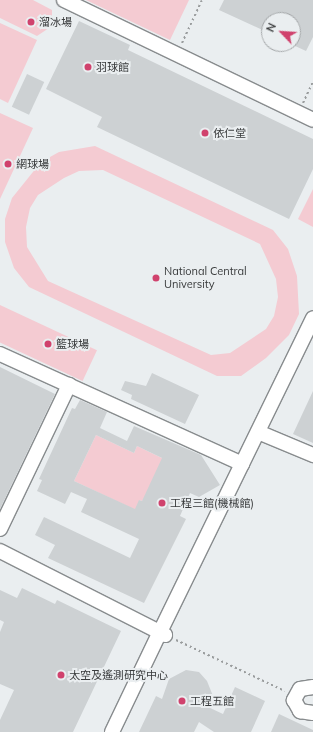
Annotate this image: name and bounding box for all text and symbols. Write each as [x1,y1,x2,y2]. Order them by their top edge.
north arrow [261,12,301,52]
place label: 溜冰場 [39,15,72,29]
marker: 溜冰場 [26,17,36,27]
text: N [263,21,279,34]
place label: 羽球館 [96,60,129,74]
marker: 羽球館 [83,62,93,72]
place label: 依仁堂 [213,126,246,140]
marker: 依仁堂 [200,128,210,138]
place label: 網球場 [16,157,49,171]
marker: 網球場 [3,159,13,169]
place label: National Central University [164,265,247,291]
marker: National Central University [151,273,161,283]
place label: 籃球場 [56,337,89,351]
marker: 籃球場 [43,339,53,349]
place label: 工程三館(機械館) [170,496,254,510]
marker: 工程三館(機械館) [157,498,167,508]
place label: 太空及遙測研究中心 [69,668,168,682]
marker: 太空及遙測研究中心 [56,670,66,680]
place label: 工程五館 [190,694,234,708]
marker: 工程五館 [177,696,187,706]

